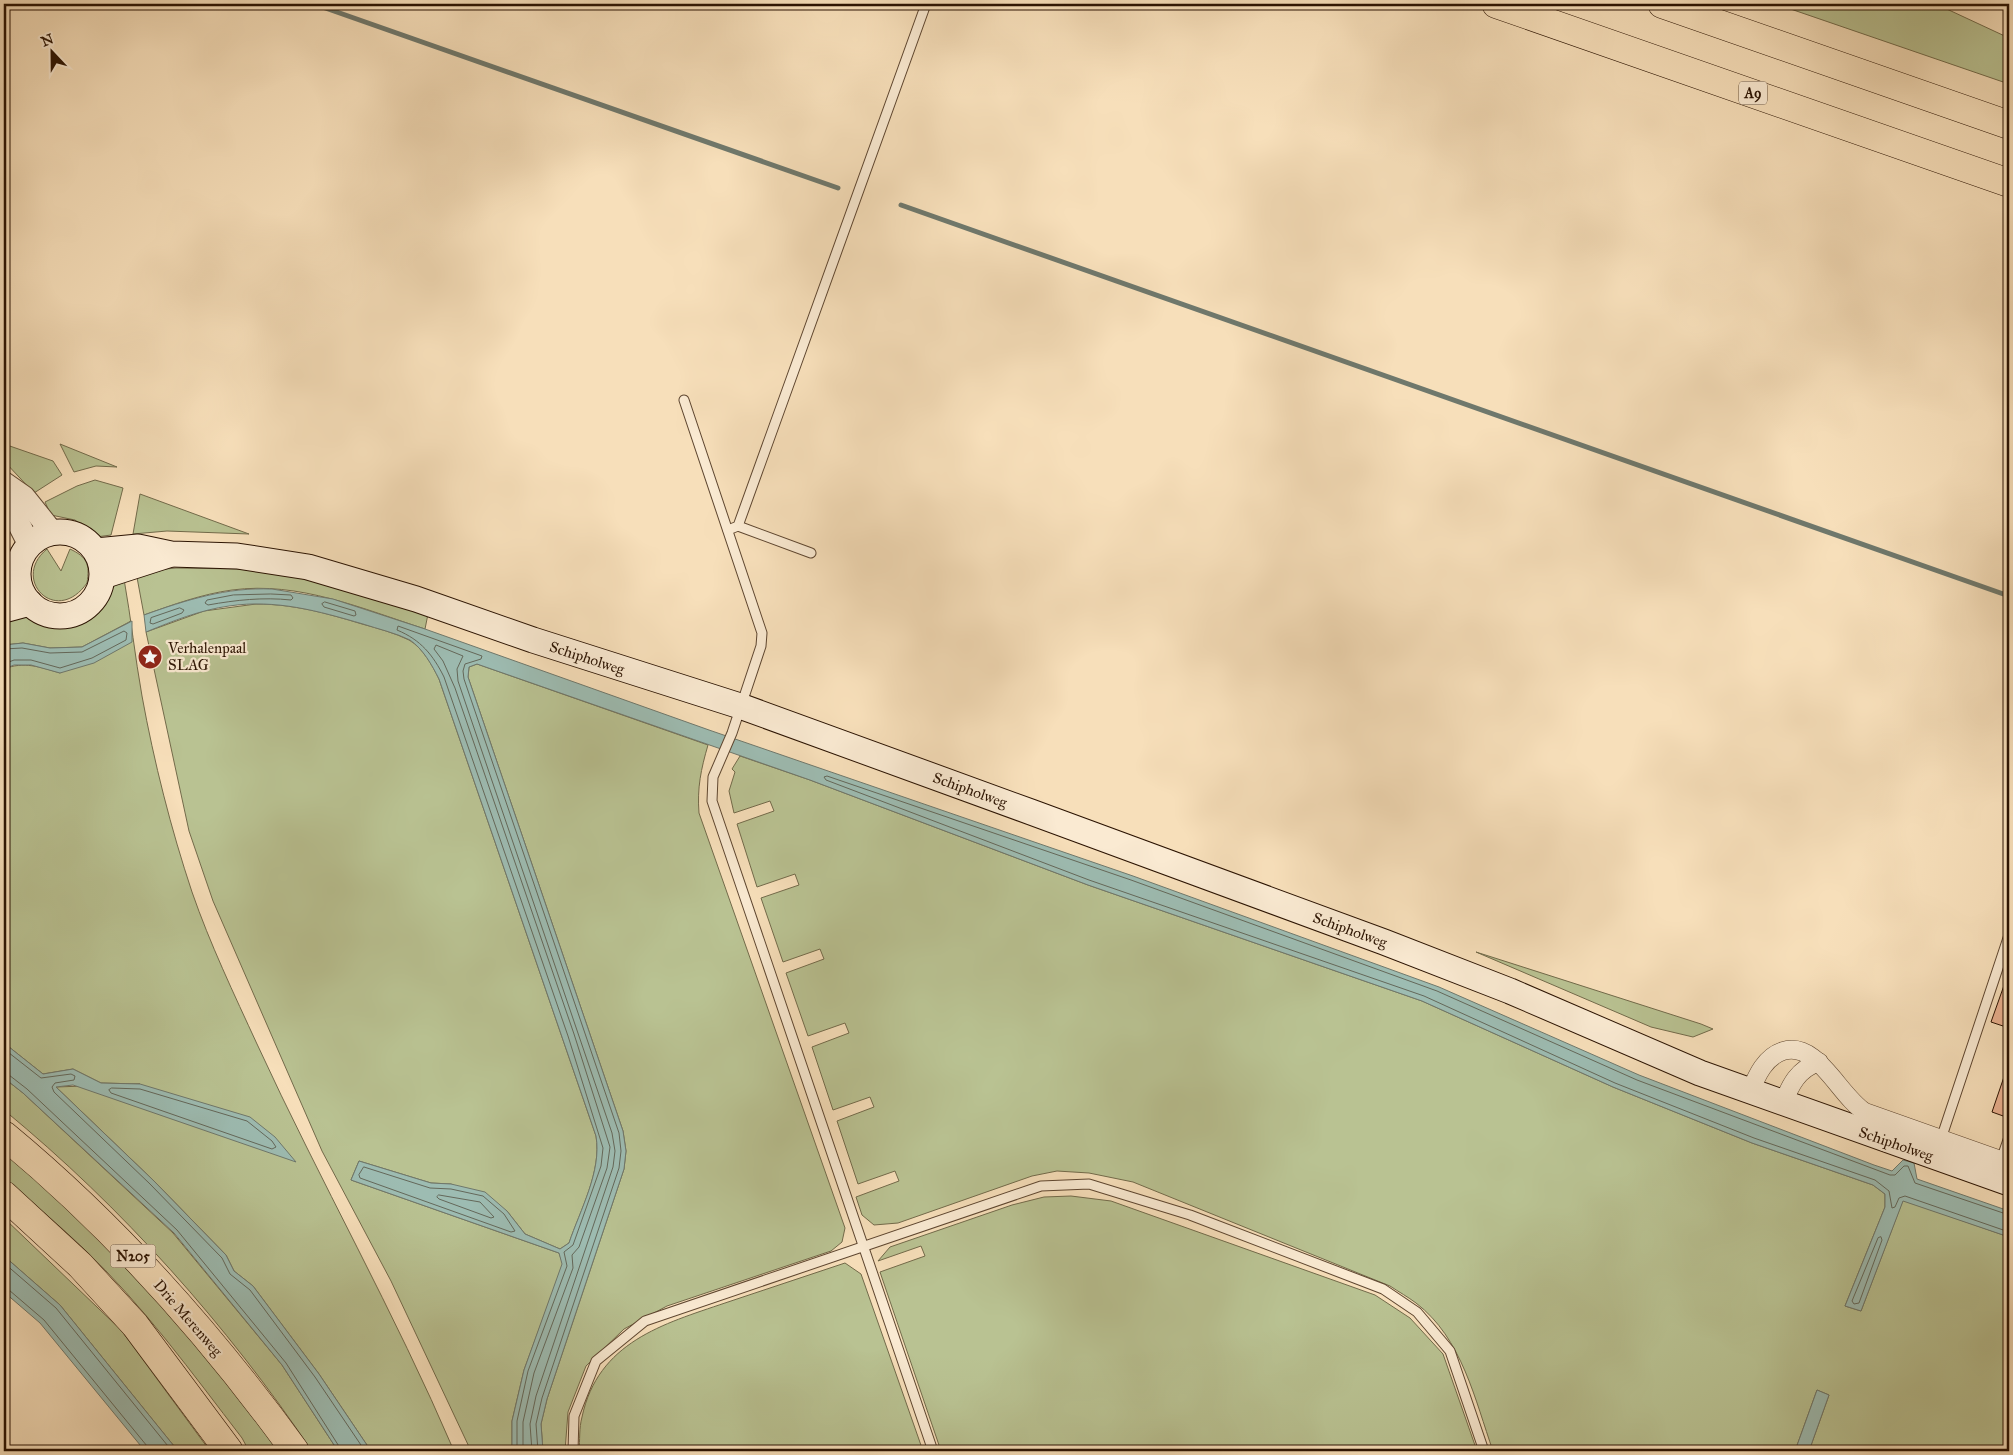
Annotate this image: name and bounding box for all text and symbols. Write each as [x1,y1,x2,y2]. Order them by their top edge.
north arrow [28,28,78,78]
text: N [39,30,56,51]
road number: A9 [1739,82,1767,105]
street label: Schipholweg [547,637,628,679]
place label: Verhalenpaal SLAG [167,639,247,674]
place icon: Verhalenpaal SLAG [137,644,163,670]
street label: Schipholweg [930,768,1010,812]
street label: Schipholweg [1310,908,1390,952]
street label: Schipholweg [1856,1123,1937,1165]
road number: N205 [110,1244,156,1268]
street label: Drie Merenweg [150,1276,227,1361]

